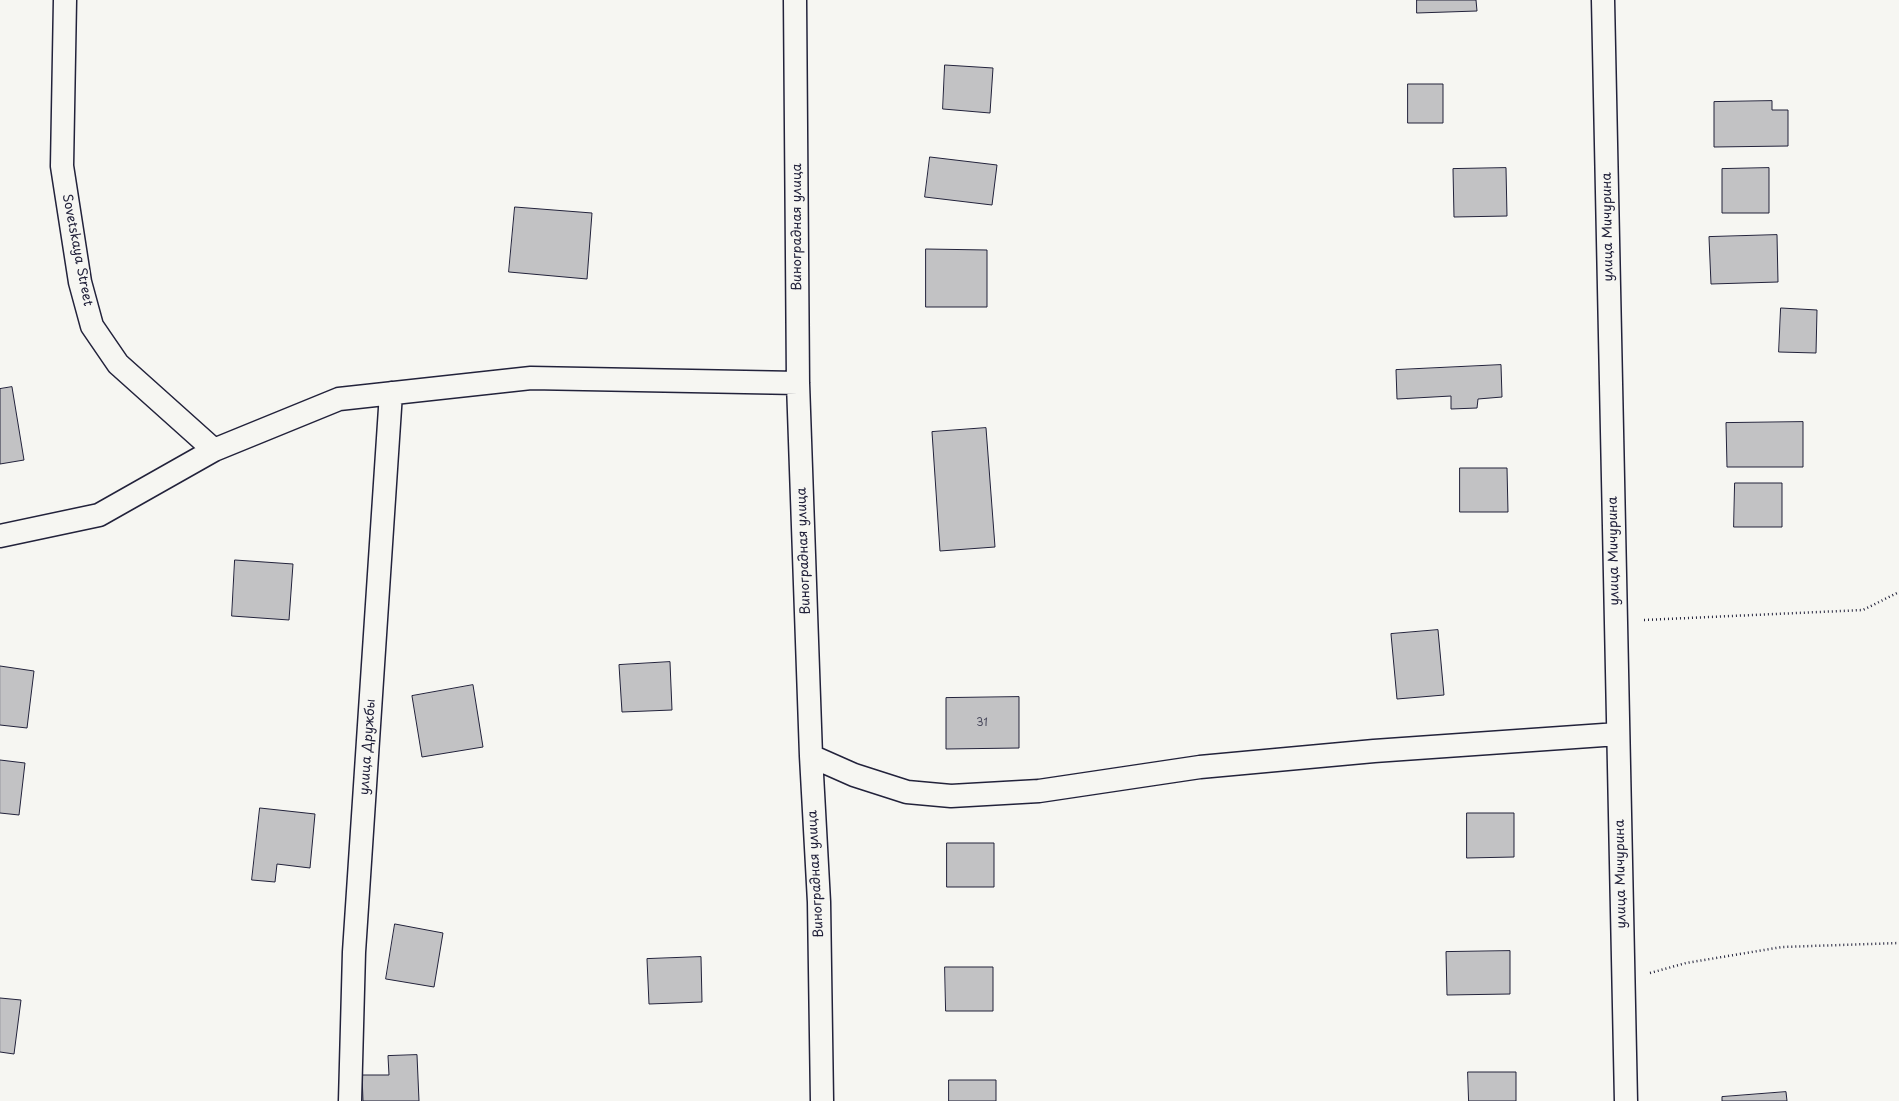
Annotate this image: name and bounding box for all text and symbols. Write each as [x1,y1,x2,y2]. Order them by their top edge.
street label: Виноградная улица [789,163,805,291]
street label: улица Мичурина [1599,172,1617,282]
street label: Sovetskaya Street [58,193,96,307]
street label: Виноградная улица [794,487,814,615]
street label: улица Мичурина [1605,496,1623,606]
street label: улица Дружбы [357,698,379,796]
house number: 31 [976,716,988,730]
street label: Виноградная улица [805,810,827,938]
street label: улица Мичурина [1612,819,1630,929]

